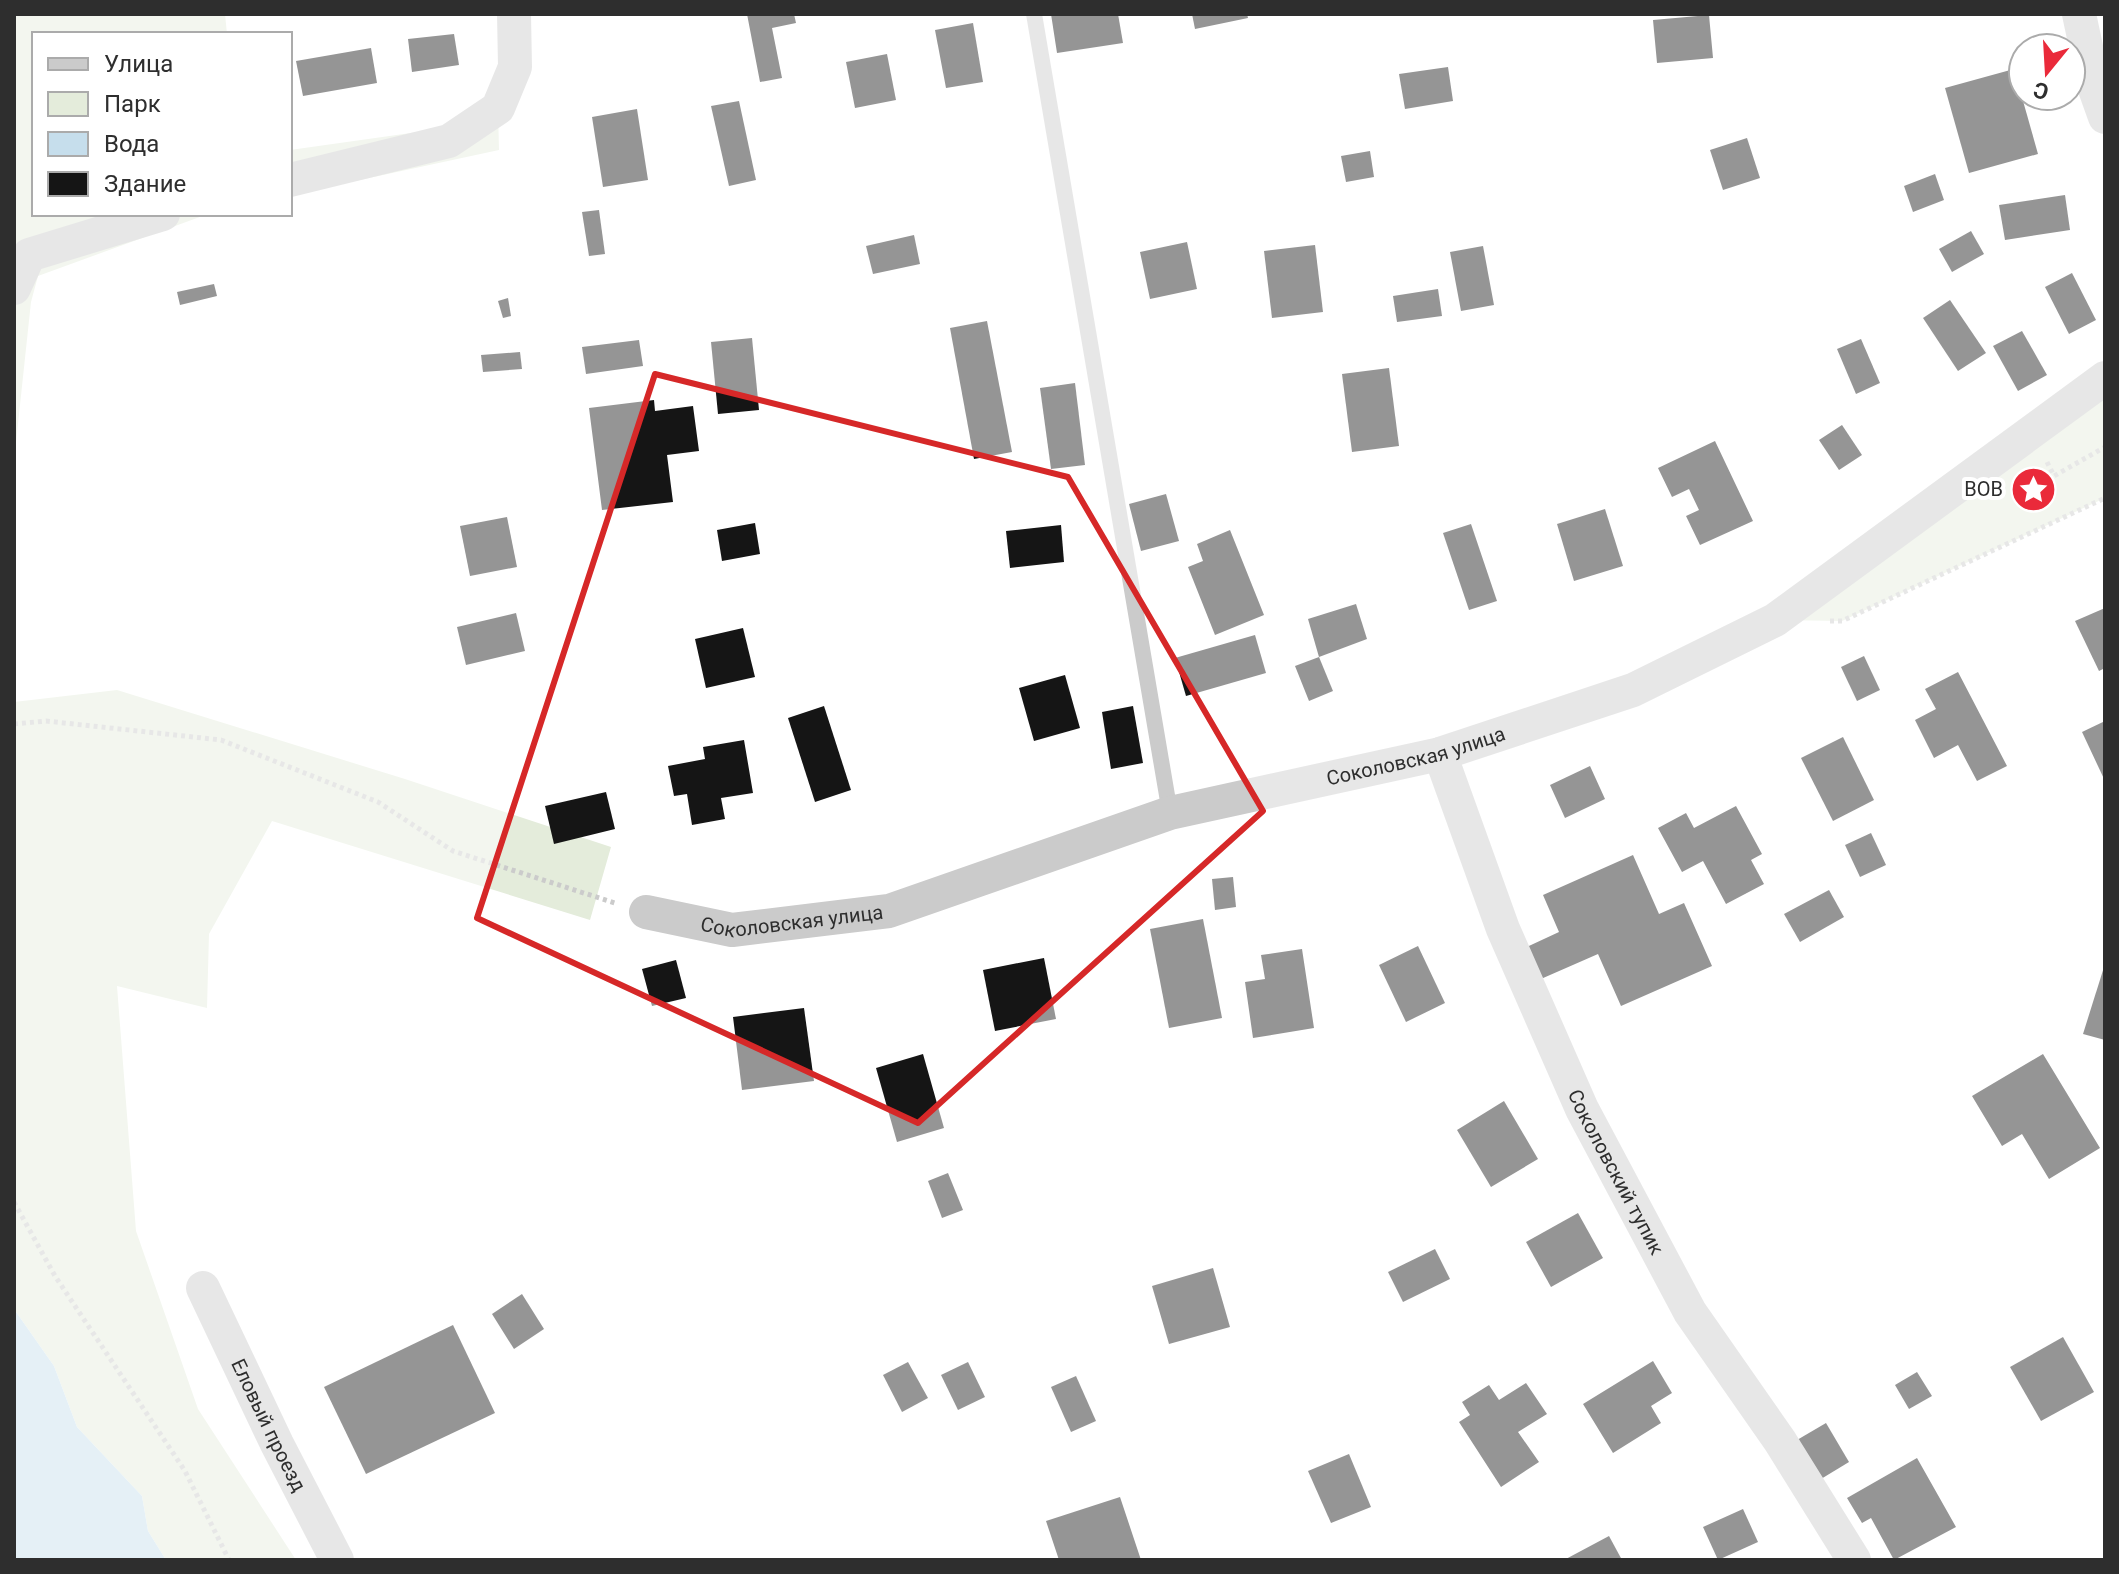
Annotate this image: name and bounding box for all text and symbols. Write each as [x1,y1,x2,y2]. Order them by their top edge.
legend [32,32,292,216]
north arrow [2007,32,2087,112]
text: Улица [104,50,173,78]
text: С [2030,76,2052,105]
text: Парк [104,90,161,118]
text: Вода [104,130,159,158]
text: Здание [104,170,186,198]
place icon: ВОВ [2010,465,2058,513]
place label: ВОВ [1964,477,2003,501]
street label: Соколовская улица [1324,721,1508,790]
street label: Соколовская улица [698,900,884,943]
street label: Соколовский тупик [1563,1086,1669,1259]
street label: Еловый проезд [226,1355,311,1495]

